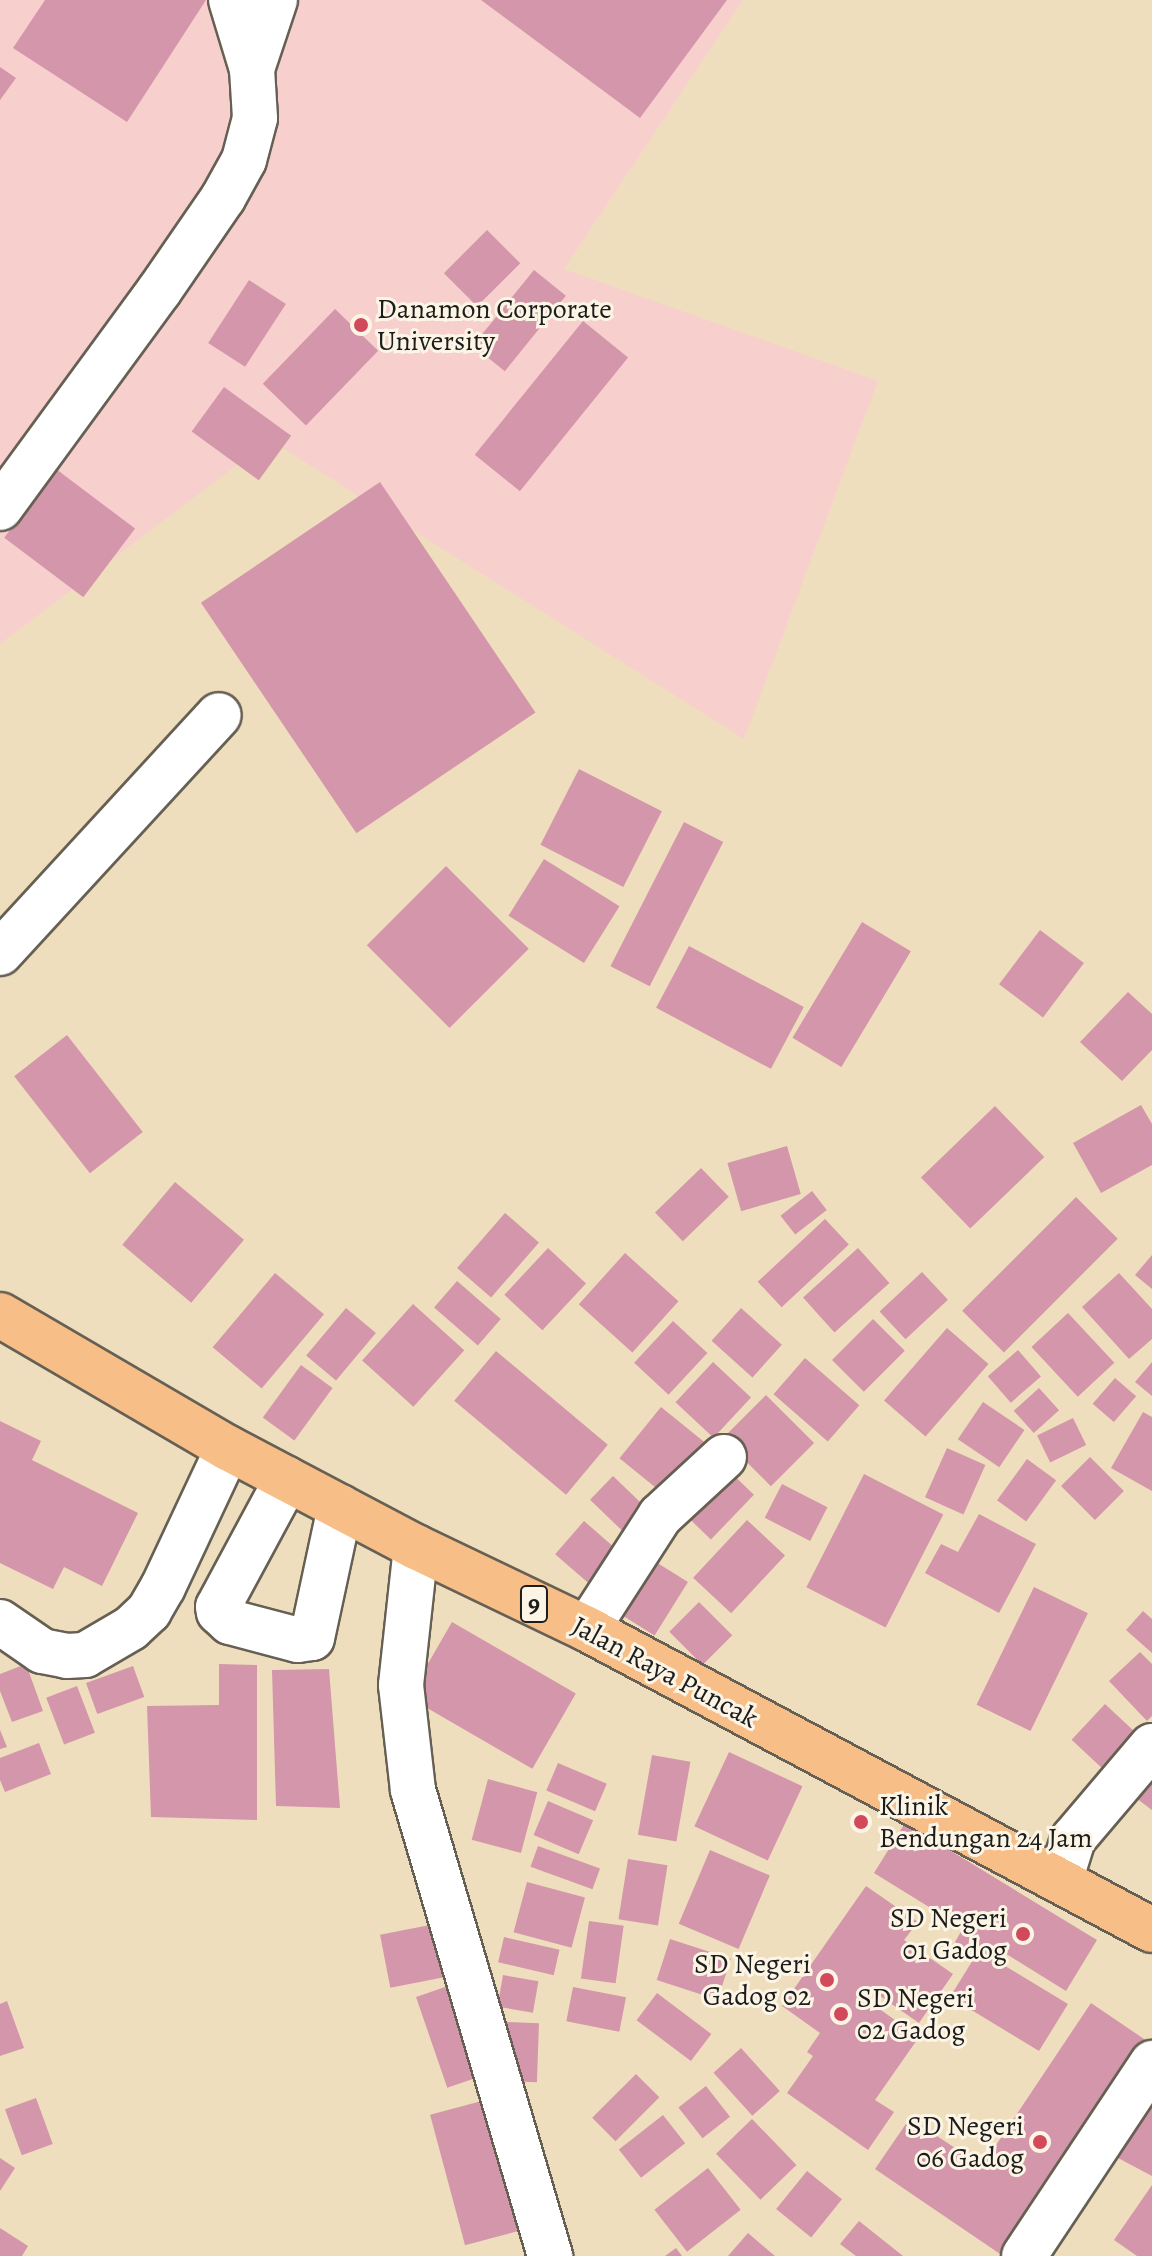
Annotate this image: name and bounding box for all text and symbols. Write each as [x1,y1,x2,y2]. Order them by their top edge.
place label: Danamon Corporate University [377,292,612,358]
marker: Danamon Corporate University [352,316,370,334]
road number: 9 [518,1582,550,1626]
street label: Jalan Raya Puncak [566,1609,764,1735]
place label: Klinik Bendungan 24 Jam [879,1789,1093,1855]
marker: Klinik Bendungan 24 Jam [850,1811,872,1833]
place label: SD Negeri 01 Gadog [890,1901,1007,1967]
marker: SD Negeri 01 Gadog [1014,1925,1032,1943]
place label: SD Negeri Gadog 02 [694,1947,811,2013]
marker: SD Negeri Gadog 02 [818,1971,836,1989]
place label: SD Negeri 02 Gadog [857,1981,974,2047]
marker: SD Negeri 02 Gadog [832,2005,850,2023]
place label: SD Negeri 06 Gadog [907,2109,1024,2175]
marker: SD Negeri 06 Gadog [1031,2133,1049,2151]

